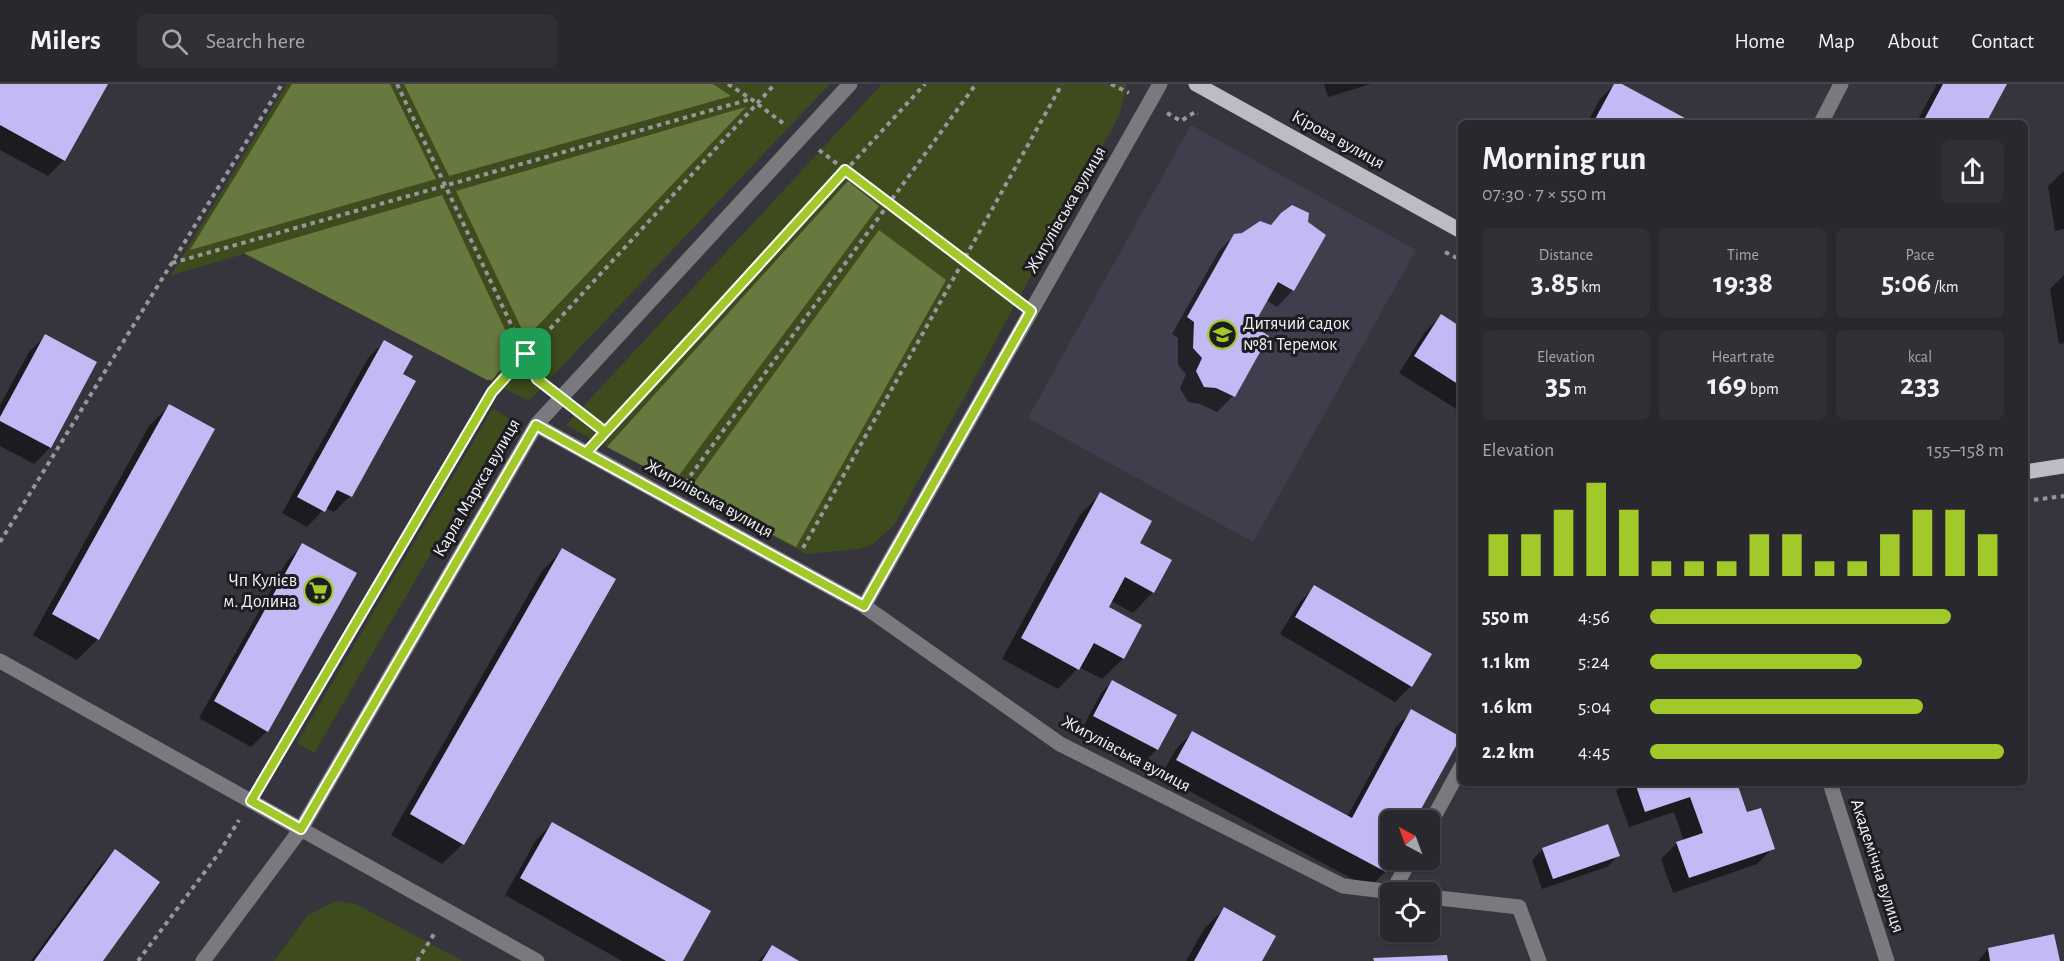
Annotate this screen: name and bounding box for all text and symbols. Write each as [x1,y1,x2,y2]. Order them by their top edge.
search box [137,14,557,68]
icon: search [158,25,191,58]
text: Milers [30,27,101,55]
text: Search here [206,30,305,52]
text: Home [1734,31,1785,52]
text: Map [1818,31,1855,52]
text: About [1888,31,1938,52]
text: Contact [1971,31,2034,52]
street label: Кірова вулиця [1289,107,1387,173]
button: share [1941,140,2004,203]
text: Morning run [1482,143,1646,176]
street label: Жигулівська вулиця [1022,144,1110,276]
text: 07:30 · 7 × 550 m [1482,184,1607,204]
text: Distance [1539,247,1593,263]
text: Time [1727,247,1759,263]
text: Pace [1906,247,1934,263]
text: 3.85 [1531,268,1578,298]
text: 19:38 [1713,268,1773,298]
text: 5:06 [1881,268,1931,298]
text: km [1578,279,1601,295]
text: /km [1931,279,1959,295]
place label: Дитячий садок №81 Теремок [1243,315,1350,354]
school or university icon: Дитячий садок №81 Теремок [1206,318,1238,350]
pin [500,328,551,379]
icon: arrive [509,337,542,370]
text: Elevation [1537,349,1595,365]
text: Heart rate [1712,349,1774,365]
text: kcal [1908,349,1932,365]
text: 35 [1545,370,1571,400]
text: 169 [1707,370,1747,400]
text: 233 [1900,370,1940,400]
text: m [1571,381,1587,397]
text: bpm [1747,381,1779,397]
street label: Карла Маркса вулиця [430,416,524,560]
text: Elevation [1482,440,1554,460]
text: 155–158 m [1927,440,2004,460]
street label: Жигулівська вулиця [642,456,776,542]
place label: Чп Кулієв м. Долина [223,572,297,611]
supermarket icon: Чп Кулієв м. Долина [302,575,334,607]
text: 550 m [1482,607,1529,627]
text: 4:56 [1578,607,1610,627]
text: 1.1 km [1482,652,1530,672]
text: 5:24 [1578,652,1610,672]
text: 1.6 km [1482,697,1533,717]
text: 5:04 [1578,697,1611,717]
street label: Жигулівська вулиця [1059,712,1193,796]
text: 2.2 km [1482,742,1534,762]
text: 4:45 [1578,742,1610,762]
street label: Академічна вулиця [1847,797,1907,935]
north arrow [1380,810,1440,870]
map controls [1380,810,1440,942]
button: locate [1380,882,1440,942]

